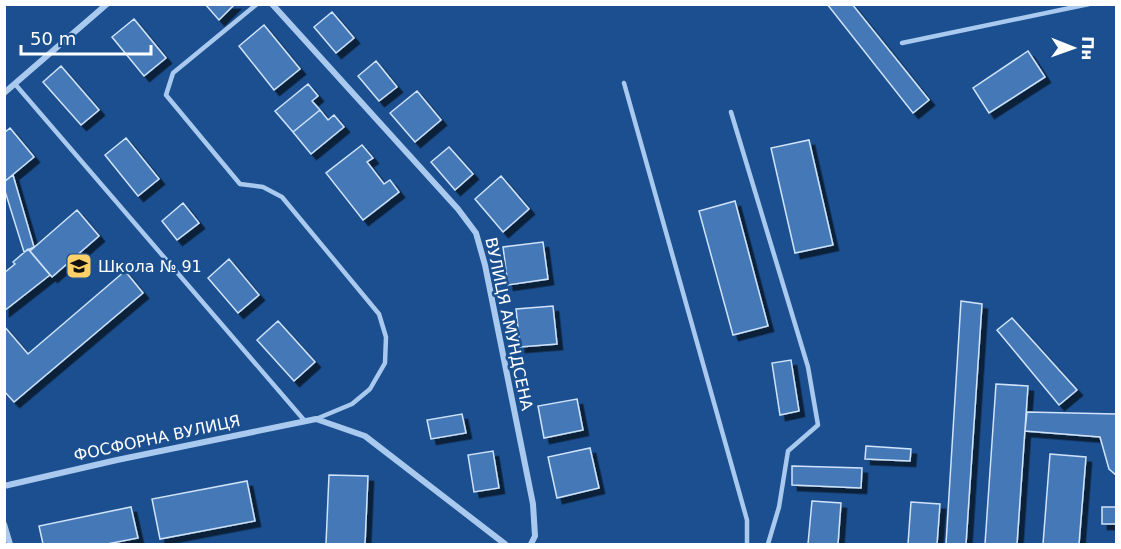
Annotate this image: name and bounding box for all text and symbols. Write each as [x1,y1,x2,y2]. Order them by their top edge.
scale bar [21,18,152,56]
north arrow [1043,18,1103,78]
text: 50 m [30,28,76,49]
text: Пн [1078,36,1097,61]
street label: ВУЛИЦЯ АМУНДСЕНА [481,236,537,412]
school or university icon: Школа № 91 [64,251,94,281]
place label: Школа № 91 [98,257,202,276]
street label: ФОСФОРНА ВУЛИЦЯ [72,411,242,465]

